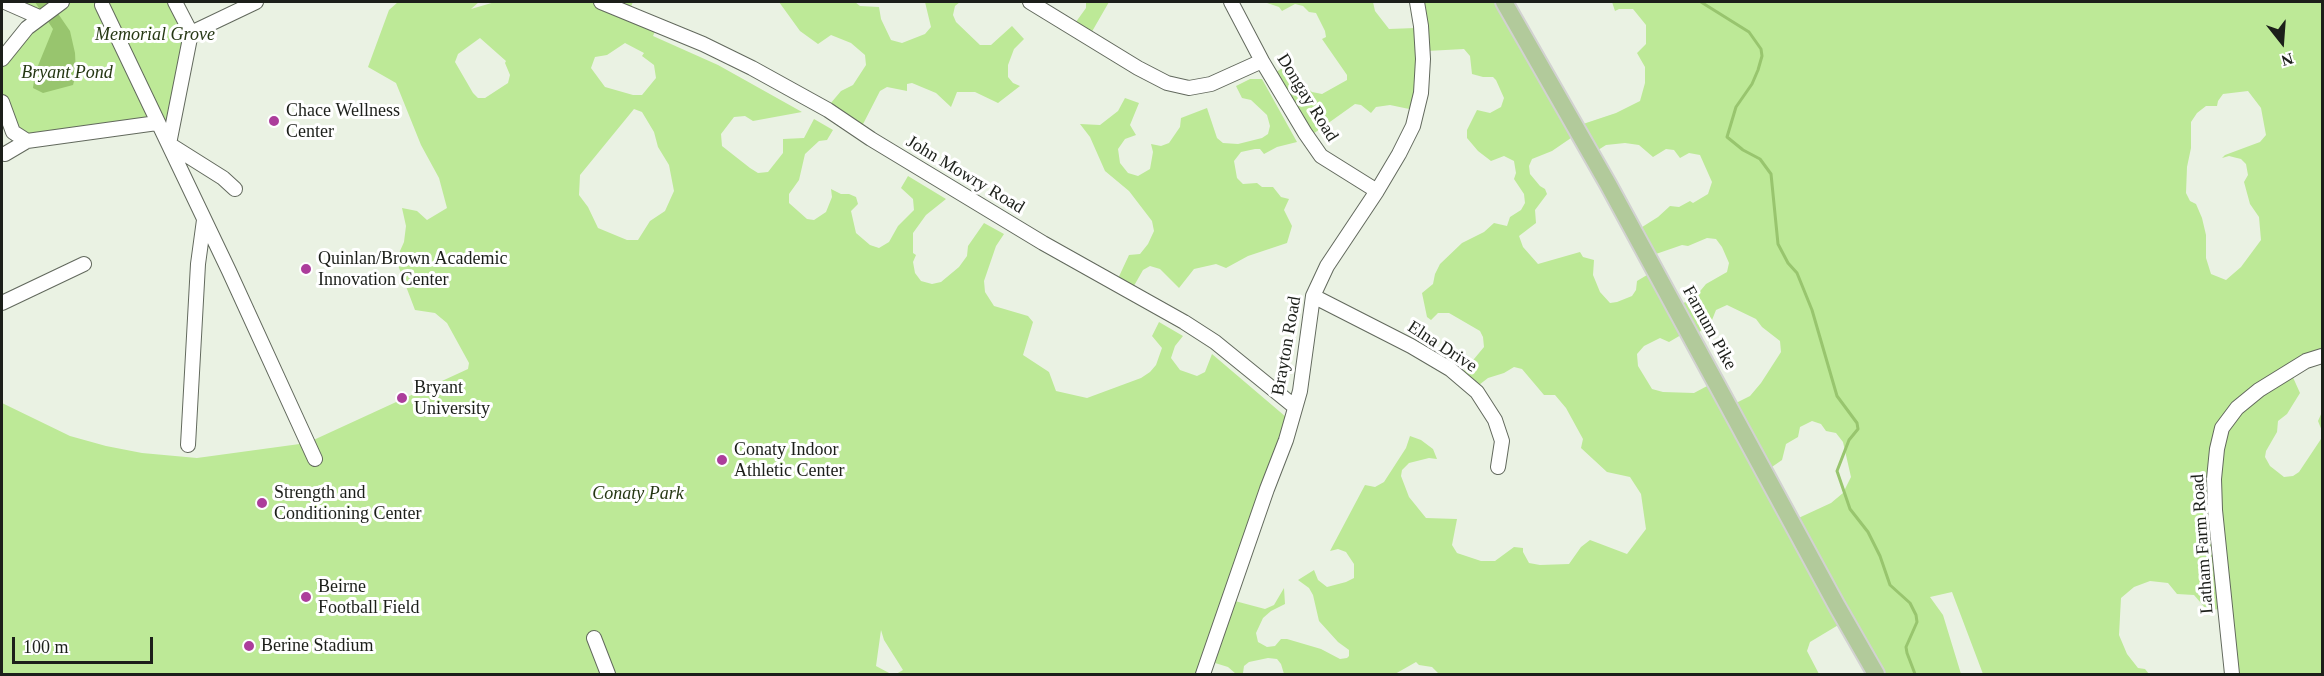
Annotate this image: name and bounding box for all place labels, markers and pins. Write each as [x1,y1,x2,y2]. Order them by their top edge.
place label: Chace Wellness Center [286,100,400,142]
marker: Chace Wellness Center [267,114,281,128]
place label: Quinlan/Brown Academic Innovation Center [318,248,507,290]
marker: Quinlan/Brown Academic Innovation Center [299,262,313,276]
place label: Bryant University [414,377,490,420]
marker: Bryant University [395,391,409,405]
place label: Conaty Indoor Athletic Center [734,439,844,482]
marker: Conaty Indoor Athletic Center [715,453,729,467]
place label: Strength and Conditioning Center [274,482,421,524]
marker: Strength and Conditioning Center [255,496,269,510]
place label: Beirne Football Field [318,576,420,618]
marker: Beirne Football Field [299,590,313,604]
place label: Berine Stadium [261,635,373,657]
marker: Berine Stadium [242,639,256,653]

